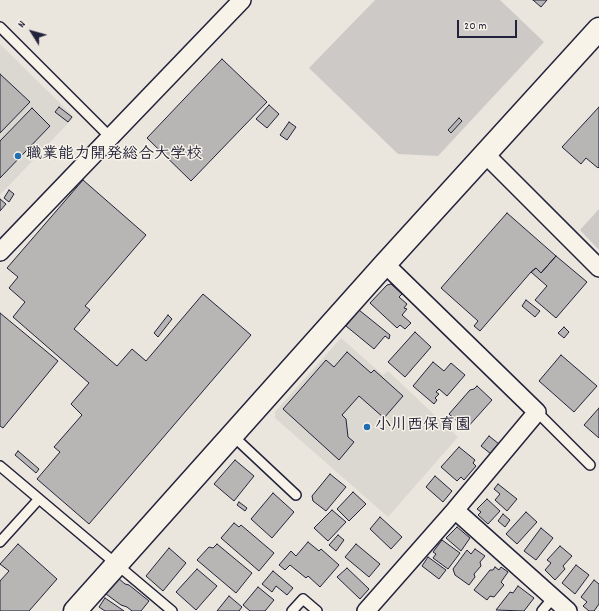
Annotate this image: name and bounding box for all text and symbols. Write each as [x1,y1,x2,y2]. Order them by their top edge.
north arrow [12,12,52,52]
scale bar [459,12,519,38]
text: N [14,18,30,32]
text: 20 m [464,18,487,35]
place label: 職業能力開発総合大学校 [26,146,202,166]
marker: 職業能力開発総合大学校 [13,151,23,161]
place label: 小川西保育園 [375,417,471,437]
marker: 小川西保育園 [362,422,372,432]

